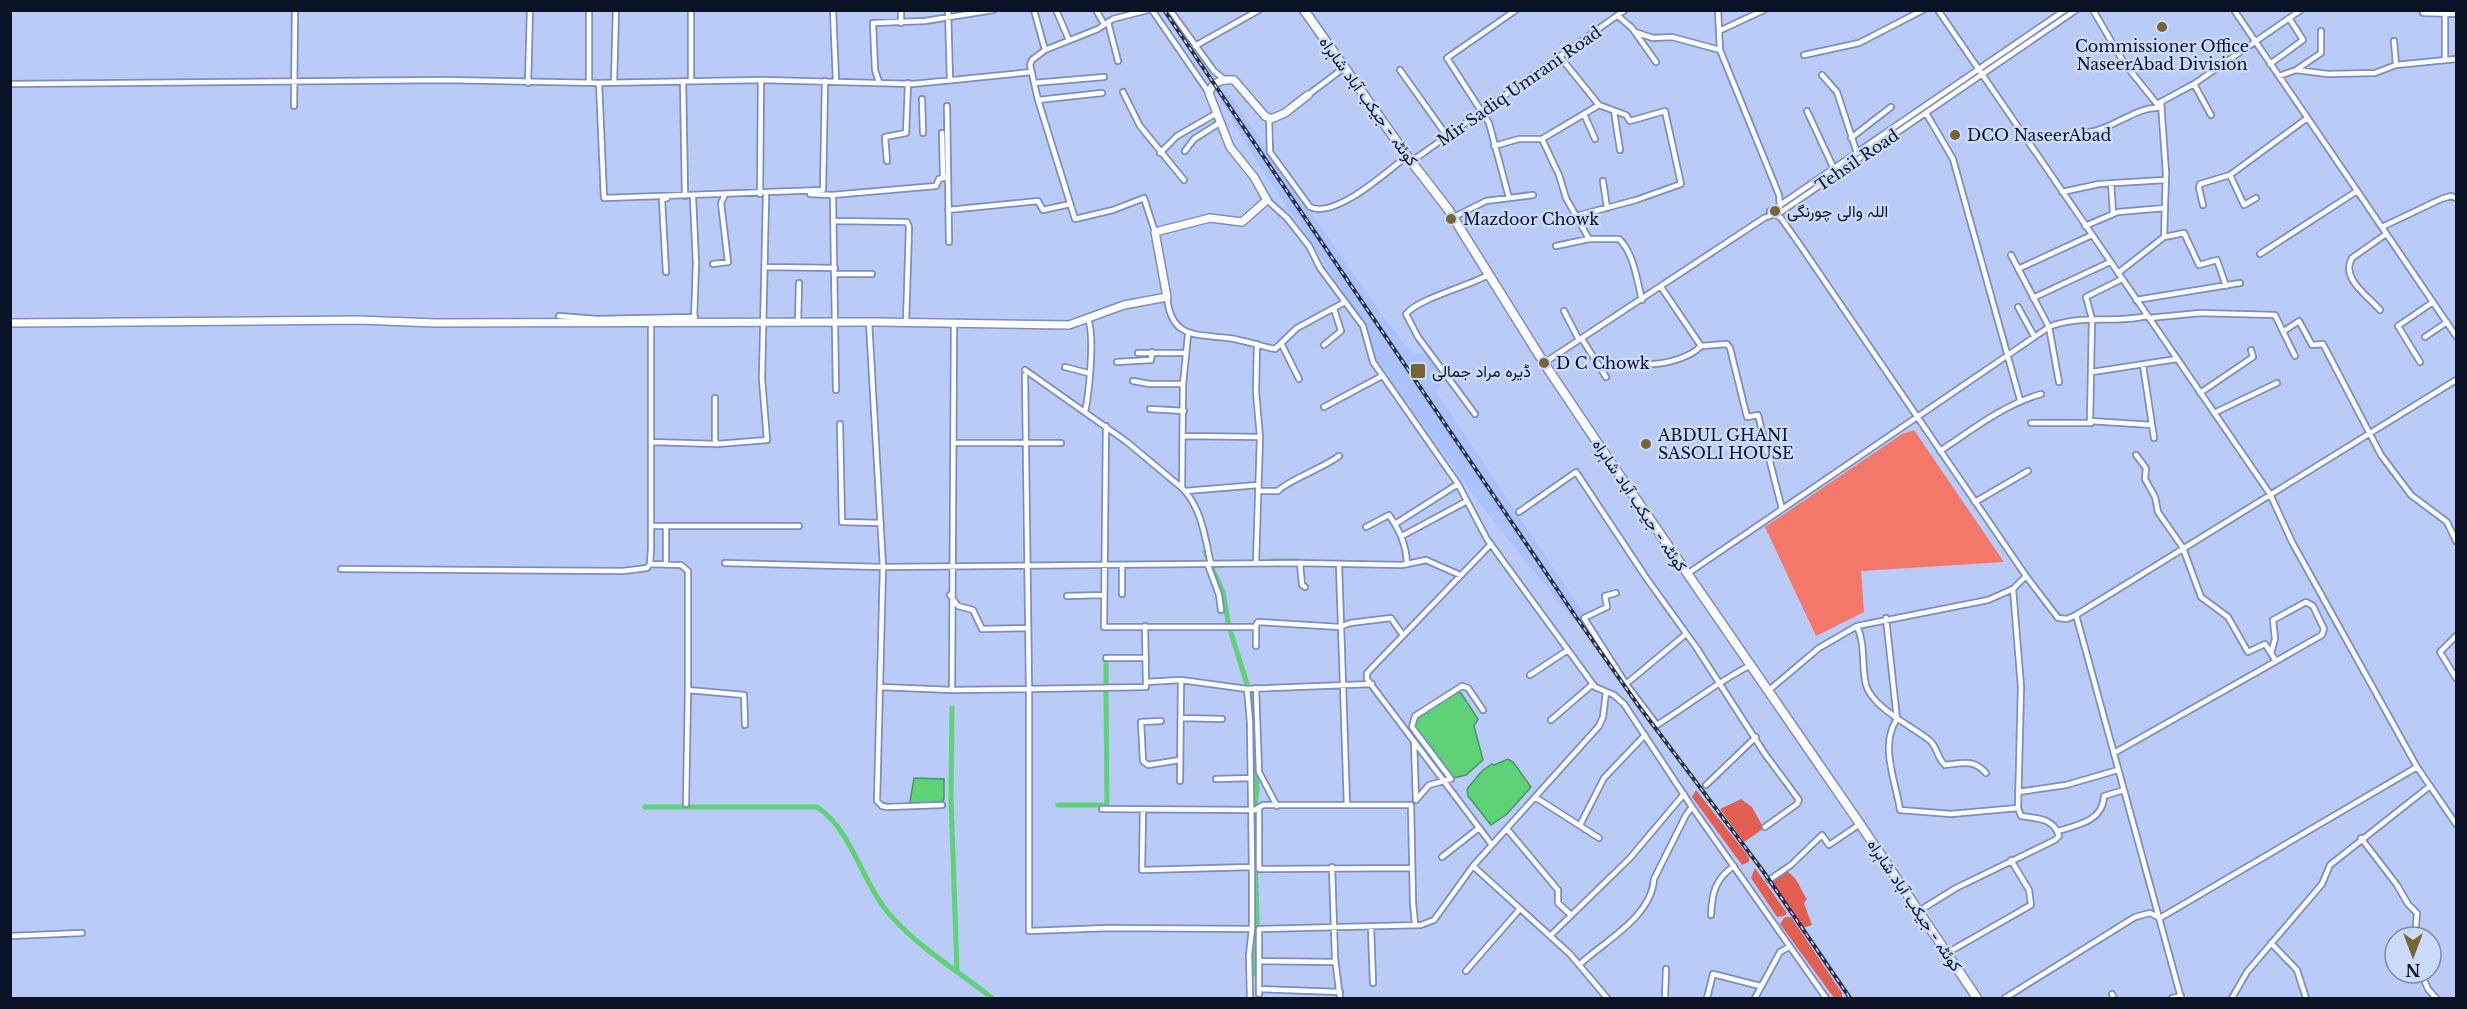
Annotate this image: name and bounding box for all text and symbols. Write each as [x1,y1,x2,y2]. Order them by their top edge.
marker: Commissioner Office NaseerAbad Division [2155,20,2169,34]
street label: Mir Sadiq Umrani Road [1433,22,1605,150]
street label: کوئٹہ - جیکب آباد شاہراہ [1314,32,1423,170]
place label: Commissioner Office NaseerAbad Division [2075,36,2249,74]
street label: Tehsil Road [1811,125,1903,195]
place label: DCO NaseerAbad [1967,125,2112,145]
marker: DCO NaseerAbad [1948,128,1962,142]
place label: اللہ والی چورنگی [1787,201,1888,223]
marker: اللہ والی چورنگی [1768,204,1782,218]
place label: Mazdoor Chowk [1463,209,1599,229]
marker: Mazdoor Chowk [1444,212,1458,226]
place label: D C Chowk [1556,353,1650,373]
marker: D C Chowk [1537,356,1551,370]
place label: ڈیرہ مراد جمالی [1432,361,1531,382]
marker: ڈیرہ مراد جمالی [1409,362,1427,380]
place label: ABDUL GHANI SASOLI HOUSE [1657,425,1794,463]
street label: کوئٹہ - جیکب آباد شاہراہ [1587,435,1692,575]
marker: ABDUL GHANI SASOLI HOUSE [1639,437,1653,451]
street label: کوئٹہ - جیکب آباد شاہراہ [1862,835,1967,975]
north arrow [2383,925,2443,985]
text: N [2405,960,2421,980]

